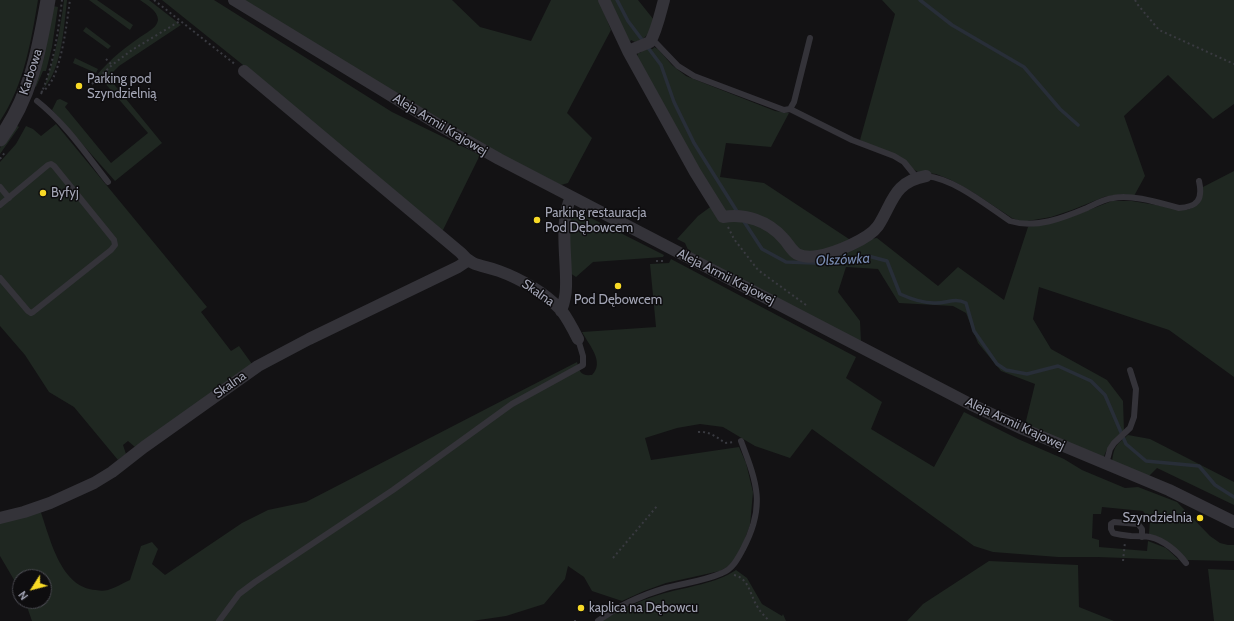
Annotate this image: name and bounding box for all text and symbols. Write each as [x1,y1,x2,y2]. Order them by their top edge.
street label: Karbowa [16,47,46,97]
place label: Parking pod Szyndzielnią [87,71,156,102]
marker: Parking pod Szyndzielnią [74,81,84,91]
street label: Aleja Armii Krajowej [390,91,490,159]
place label: Byfyj [51,185,79,201]
marker: Byfyj [38,188,48,198]
place label: Parking restauracja Pod Dębowcem [545,205,646,236]
marker: Parking restauracja Pod Dębowcem [532,215,542,225]
street label: Aleja Armii Krajowej [674,246,778,308]
water label: Olszówka [815,250,871,270]
street label: Skalna [519,276,557,310]
marker: Pod Dębowcem [613,281,623,291]
place label: Pod Dębowcem [574,292,662,308]
street label: Skalna [211,368,249,402]
street label: Aleja Armii Krajowej [963,394,1067,454]
place label: Szyndzielnia [1123,510,1192,526]
marker: Szyndzielnia [1195,513,1205,523]
north arrow [12,569,52,609]
text: N [15,588,31,603]
place label: kaplica na Dębowcu [589,600,698,616]
marker: kaplica na Dębowcu [576,603,586,613]

